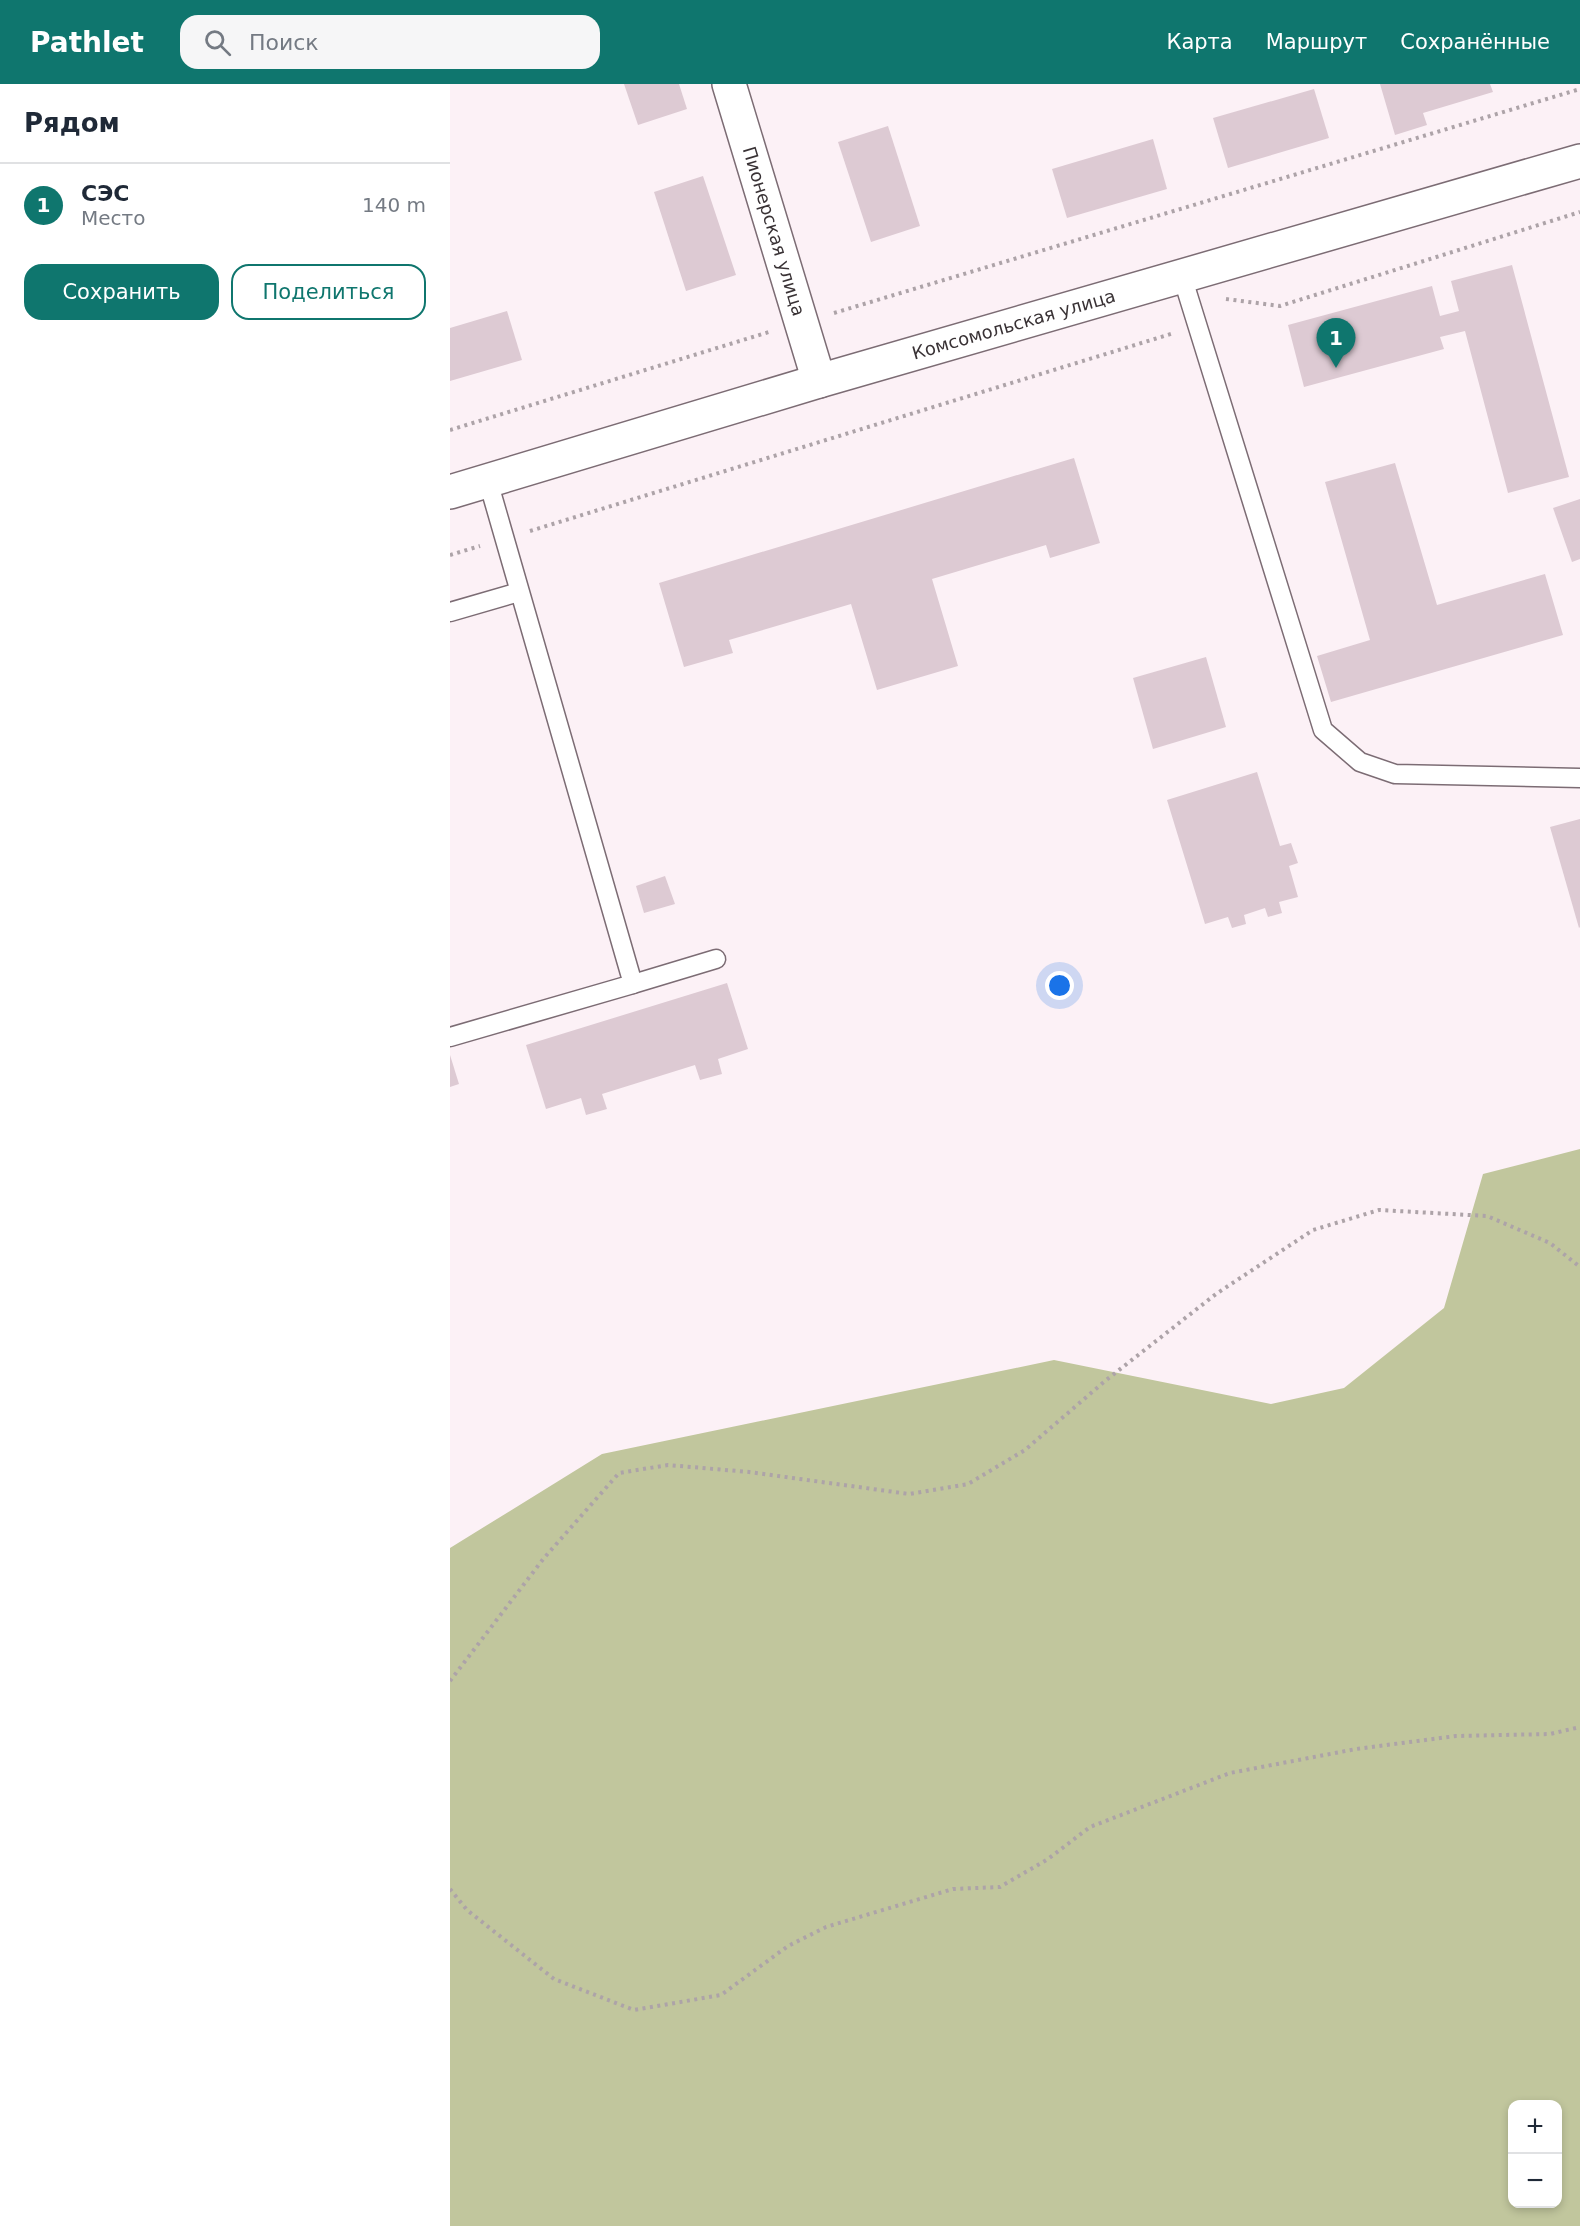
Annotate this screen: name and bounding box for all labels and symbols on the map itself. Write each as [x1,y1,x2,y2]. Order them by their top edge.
street label: Пионерская улица [739,144,810,319]
street label: Комсомольская улица [909,285,1118,364]
pin: 1 [1316,318,1356,368]
your location [1045,971,1074,1000]

